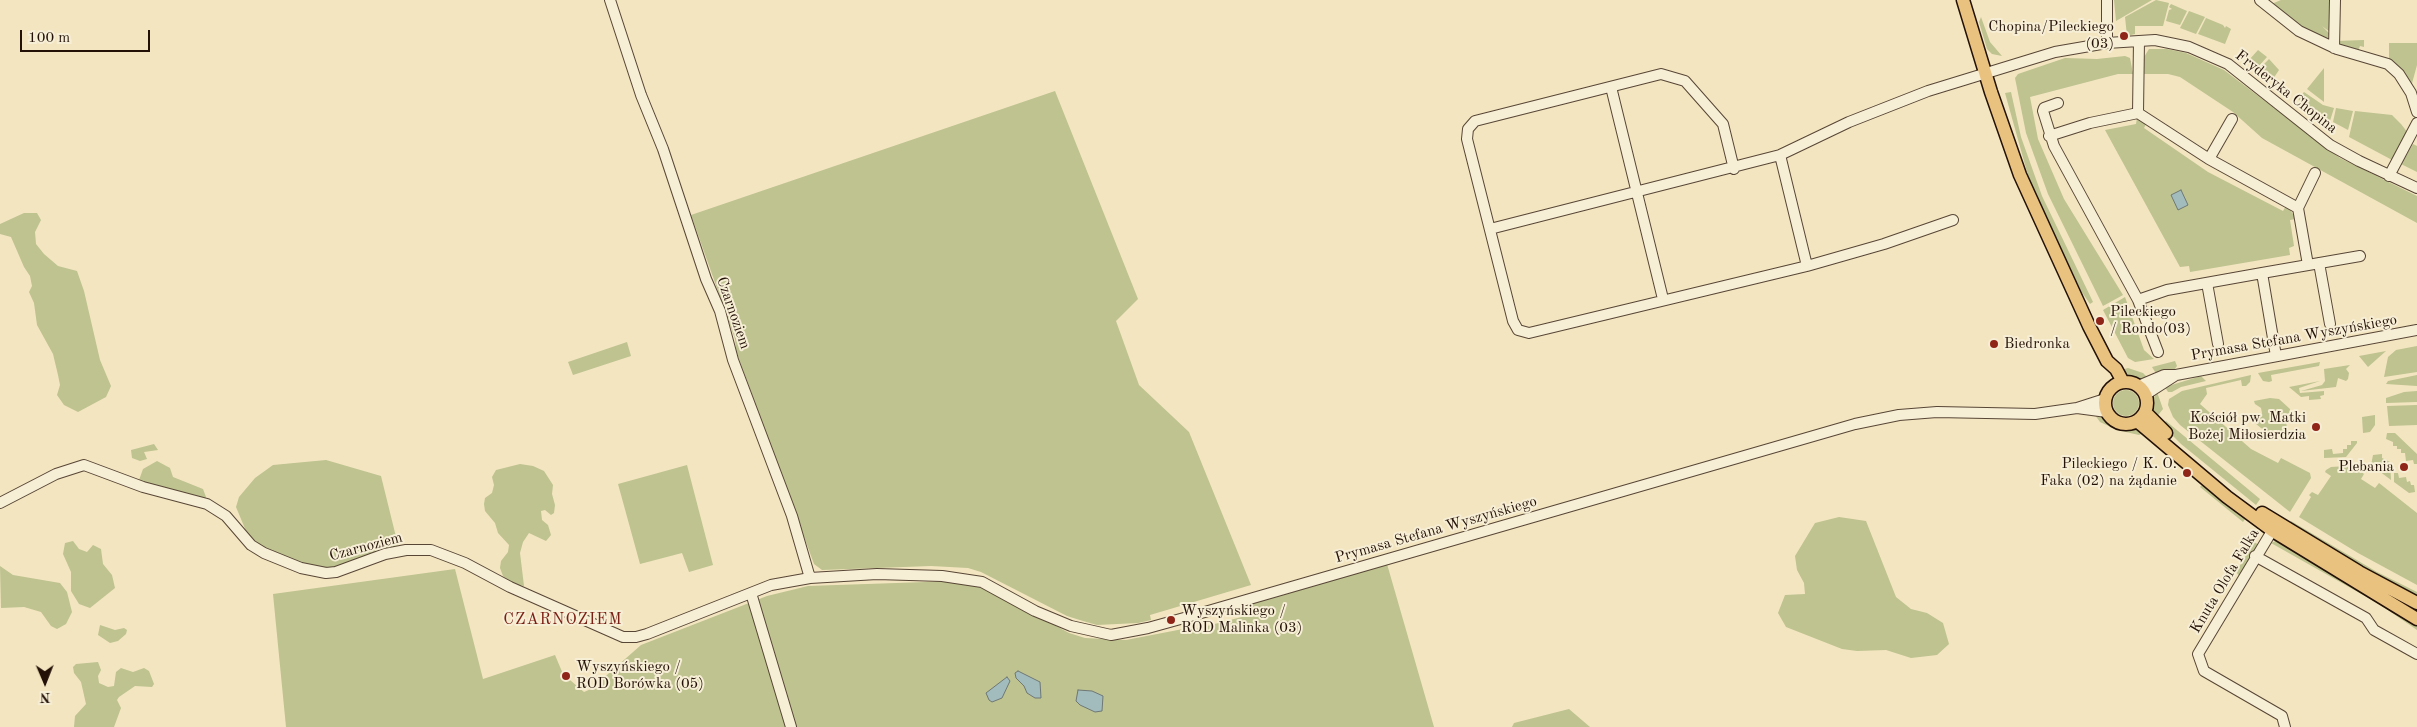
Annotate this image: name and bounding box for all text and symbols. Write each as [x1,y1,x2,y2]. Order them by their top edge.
place label: Chopina/Pileckiego (03) [1988,18,2114,53]
scale bar [22,20,152,52]
marker: Chopina/Pileckiego (03) [2118,30,2130,42]
text: 100 m [28,31,70,46]
street label: Fryderyka Chopina [2231,47,2341,137]
street label: Czarnoziem [712,275,754,351]
place label: Pileckiego / Rondo(03) [2110,303,2191,338]
street label: Prymasa Stefana Wyszyńskiego [2189,311,2399,365]
marker: Pileckiego / Rondo(03) [2094,315,2106,327]
place label: Biedronka [2004,335,2070,353]
marker: Biedronka [1988,338,2000,350]
place label: Kościół pw. Matki Bożej Miłosierdzia [2188,409,2306,444]
marker: Kościół pw. Matki Bożej Miłosierdzia [2310,421,2322,433]
place label: Pileckiego / K. O. Faka (02) na żądanie [2040,455,2177,490]
place label: Plebania [2338,458,2394,476]
marker: Plebania [2398,461,2410,473]
marker: Pileckiego / K. O. Faka (02) na żądanie [2181,467,2193,479]
street label: Prymasa Stefana Wyszyńskiego [1333,493,1539,567]
street label: Knuta Olofa Falka [2187,525,2263,637]
street label: Czarnoziem [327,529,405,565]
place label: Wyszyńskiego / ROD Malinka (03) [1181,602,1302,637]
district label: CZARNOZIEM [502,610,624,630]
marker: Wyszyńskiego / ROD Malinka (03) [1165,614,1177,626]
north arrow [20,657,70,707]
place label: Wyszyńskiego / ROD Borówka (05) [576,658,704,693]
marker: Wyszyńskiego / ROD Borówka (05) [560,670,572,682]
text: N [40,690,51,704]

